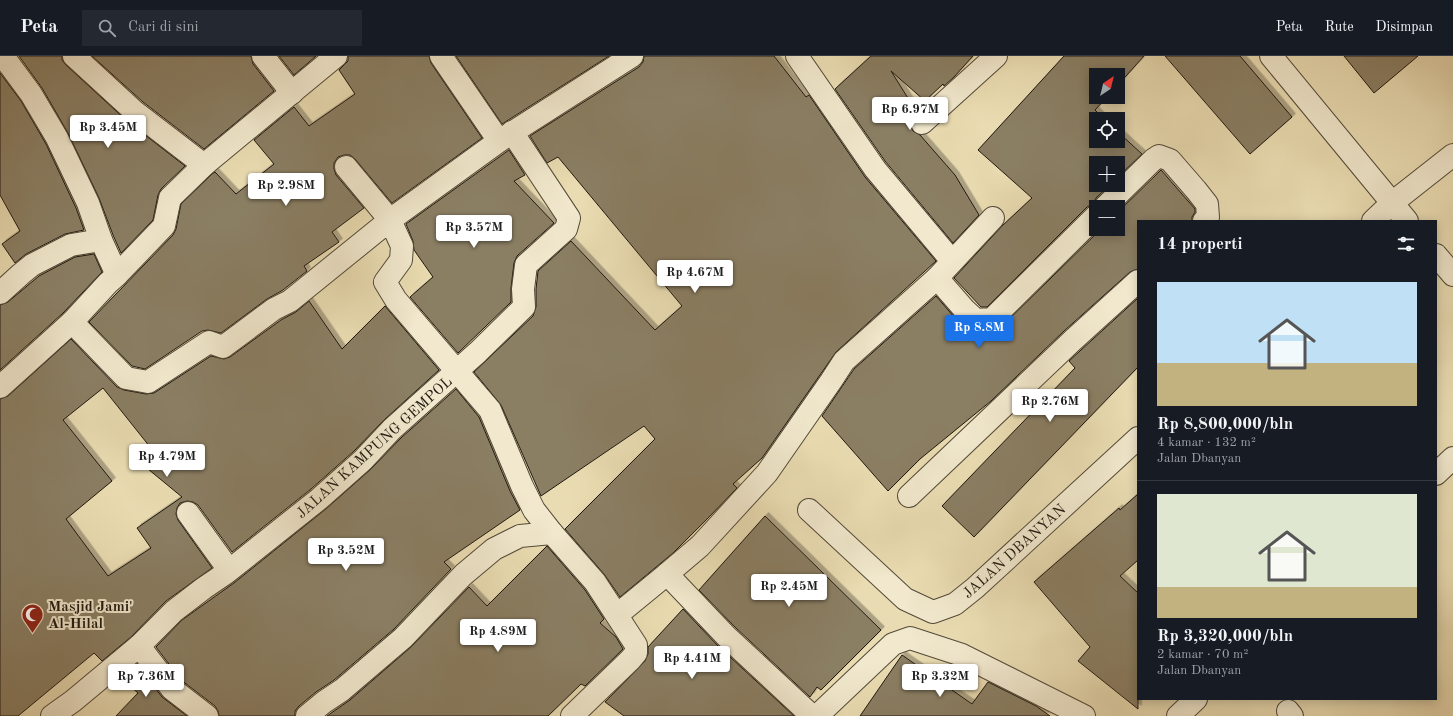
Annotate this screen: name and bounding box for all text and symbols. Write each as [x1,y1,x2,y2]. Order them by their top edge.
search box [82,10,362,46]
icon: search [96,17,118,39]
text: Peta [20,18,58,37]
text: Cari di sini [128,20,199,35]
text: Peta [1276,20,1303,34]
text: Rute [1325,20,1354,34]
text: Disimpan [1376,20,1433,34]
north arrow [1089,68,1125,104]
map controls [1089,68,1125,236]
pin: Rp 6.97M [869,97,951,131]
text: Rp 6.97M [881,103,939,116]
button: locate [1089,112,1125,148]
pin: Rp 3.45M [67,115,149,149]
text: Rp 3.45M [79,121,137,134]
button: + [1089,156,1125,192]
pin: Rp 2.98M [245,173,327,207]
text: Rp 2.98M [257,179,315,192]
button: − [1089,200,1125,236]
pin: Rp 3.57M [433,215,515,249]
text: Rp 3.57M [445,221,503,234]
icon: filters [1395,233,1417,255]
text: 14 properti [1157,236,1243,253]
pin: Rp 4.67M [654,260,736,294]
text: Rp 4.67M [666,266,724,279]
icon: home [1251,308,1323,380]
pin: Rp 8.8M [942,315,1016,349]
text: Rp 8.8M [954,321,1004,334]
street label: JALAN KAMPUNG GEMPOL [294,374,456,522]
pin: Rp 2.76M [1009,389,1091,423]
text: Rp 2.76M [1021,395,1079,408]
text: Rp 8,800,000/bln [1157,416,1293,433]
text: 4 kamar · 132 m² [1157,436,1256,449]
pin: Rp 4.79M [126,444,208,478]
text: Rp 4.79M [138,450,196,463]
text: Jalan Dbanyan [1157,452,1241,465]
street label: JALAN DBANYAN [961,502,1070,602]
icon: home [1251,520,1323,592]
pin: Rp 3.52M [305,538,387,572]
text: Rp 3.52M [317,544,375,557]
pin: Rp 2.45M [748,574,830,608]
text: Rp 2.45M [760,580,818,593]
place label: Masjid Jami' Al-Hilal [48,600,133,632]
mosque icon: Masjid Jami' Al-Hilal [20,602,46,635]
pin: Rp 4.89M [457,619,539,653]
text: Rp 4.89M [469,625,527,638]
text: Rp 3,320,000/bln [1157,628,1293,645]
pin: Rp 4.41M [651,646,733,680]
text: 2 kamar · 70 m² [1157,648,1248,661]
text: Rp 4.41M [663,652,721,665]
pin: Rp 7.36M [105,664,187,698]
pin: Rp 3.32M [899,664,981,698]
text: Jalan Dbanyan [1157,664,1241,677]
text: Rp 7.36M [117,670,175,683]
text: Rp 3.32M [911,670,969,683]

